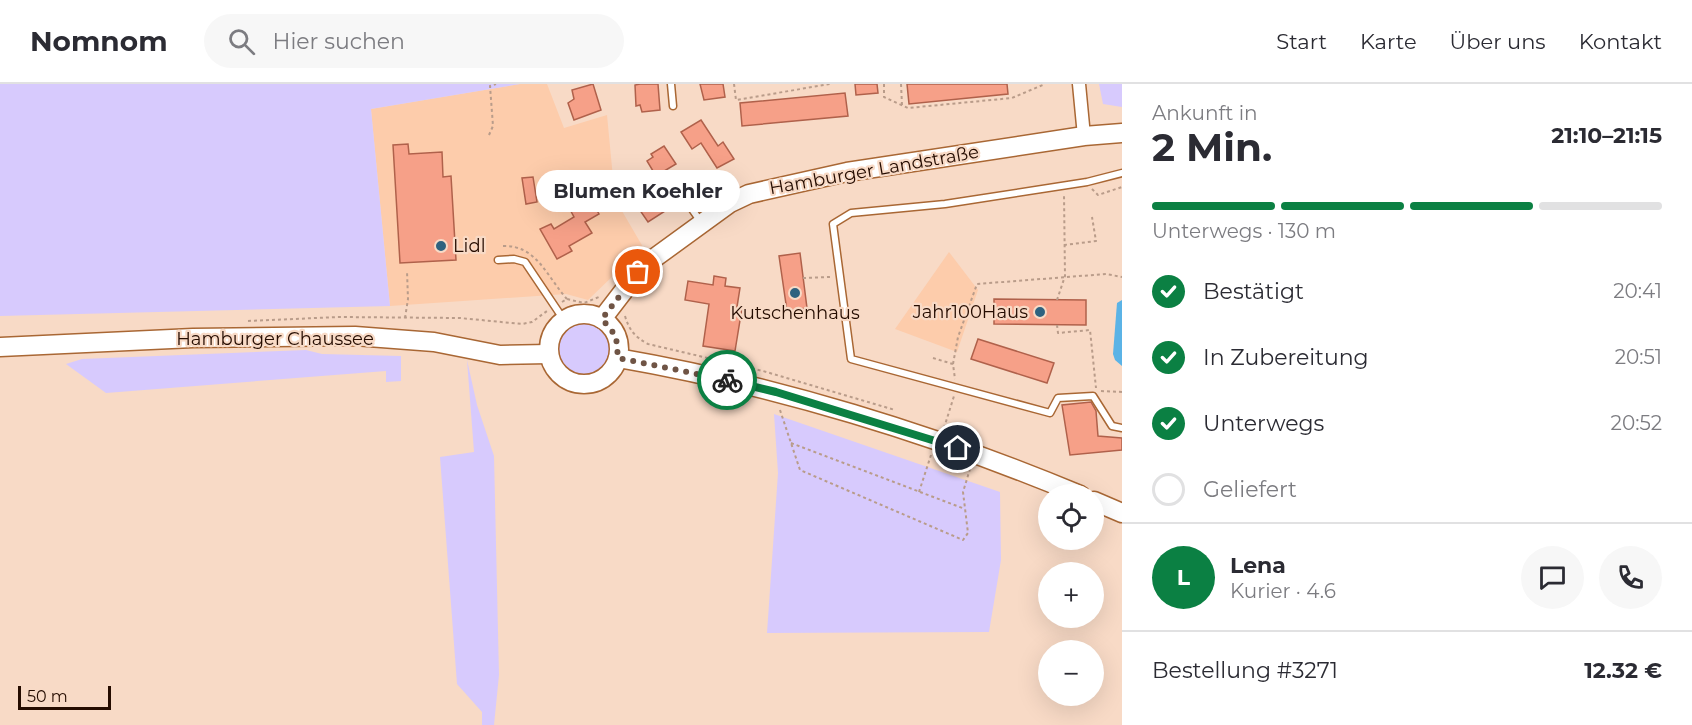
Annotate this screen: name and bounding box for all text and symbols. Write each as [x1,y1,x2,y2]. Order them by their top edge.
search box [204,14,624,68]
text: Nomnom [30,24,168,58]
icon: search [225,25,258,58]
text: Hier suchen [273,28,405,55]
text: Start [1276,29,1327,54]
text: Karte [1360,29,1417,54]
text: Über uns [1450,29,1546,54]
text: Kontakt [1579,29,1662,54]
text: Ankunft in [1152,101,1258,125]
text: 21:10–21:15 [1551,122,1662,149]
text: 2 Min. [1152,123,1272,171]
street label: Hamburger Landstraße [767,141,981,199]
callout: Blumen Koehler [536,170,740,212]
text: Blumen Koehler [553,179,723,203]
text: Unterwegs · 130 m [1152,219,1336,243]
place label: Lidl [453,235,486,257]
marker: Lidl [434,239,448,253]
pin [612,246,663,297]
icon: bag [621,255,654,288]
icon: check [1152,275,1185,308]
text: Bestätigt [1203,278,1304,305]
text: 20:41 [1613,279,1662,303]
marker: Kutschenhaus [788,286,802,300]
place label: Jahr100Haus [912,301,1028,323]
place label: Kutschenhaus [730,302,860,324]
marker: Jahr100Haus [1033,305,1047,319]
street label: Hamburger Chaussee [176,328,374,350]
icon: check [1152,341,1185,374]
text: In Zubereitung [1203,344,1369,371]
text: 20:51 [1615,345,1662,369]
courier [697,350,757,410]
icon: bike [711,364,744,397]
icon: check [1152,407,1185,440]
text: Unterwegs [1203,410,1324,437]
text: 20:52 [1611,411,1662,435]
pin [932,422,983,473]
icon: home [941,431,974,464]
text: Geliefert [1203,476,1297,503]
map controls [1038,484,1104,706]
button: locate [1038,484,1104,550]
button: chat [1521,546,1584,609]
button: phone [1599,546,1662,609]
text: Lena [1230,552,1286,579]
button: + [1038,562,1104,628]
text: L [1177,564,1190,591]
text: Kurier · 4.6 [1230,579,1336,603]
button: − [1038,640,1104,706]
text: Bestellung #3271 [1152,657,1338,684]
text: 12.32 € [1584,657,1662,684]
scale bar [18,683,111,710]
text: 50 m [27,687,68,706]

